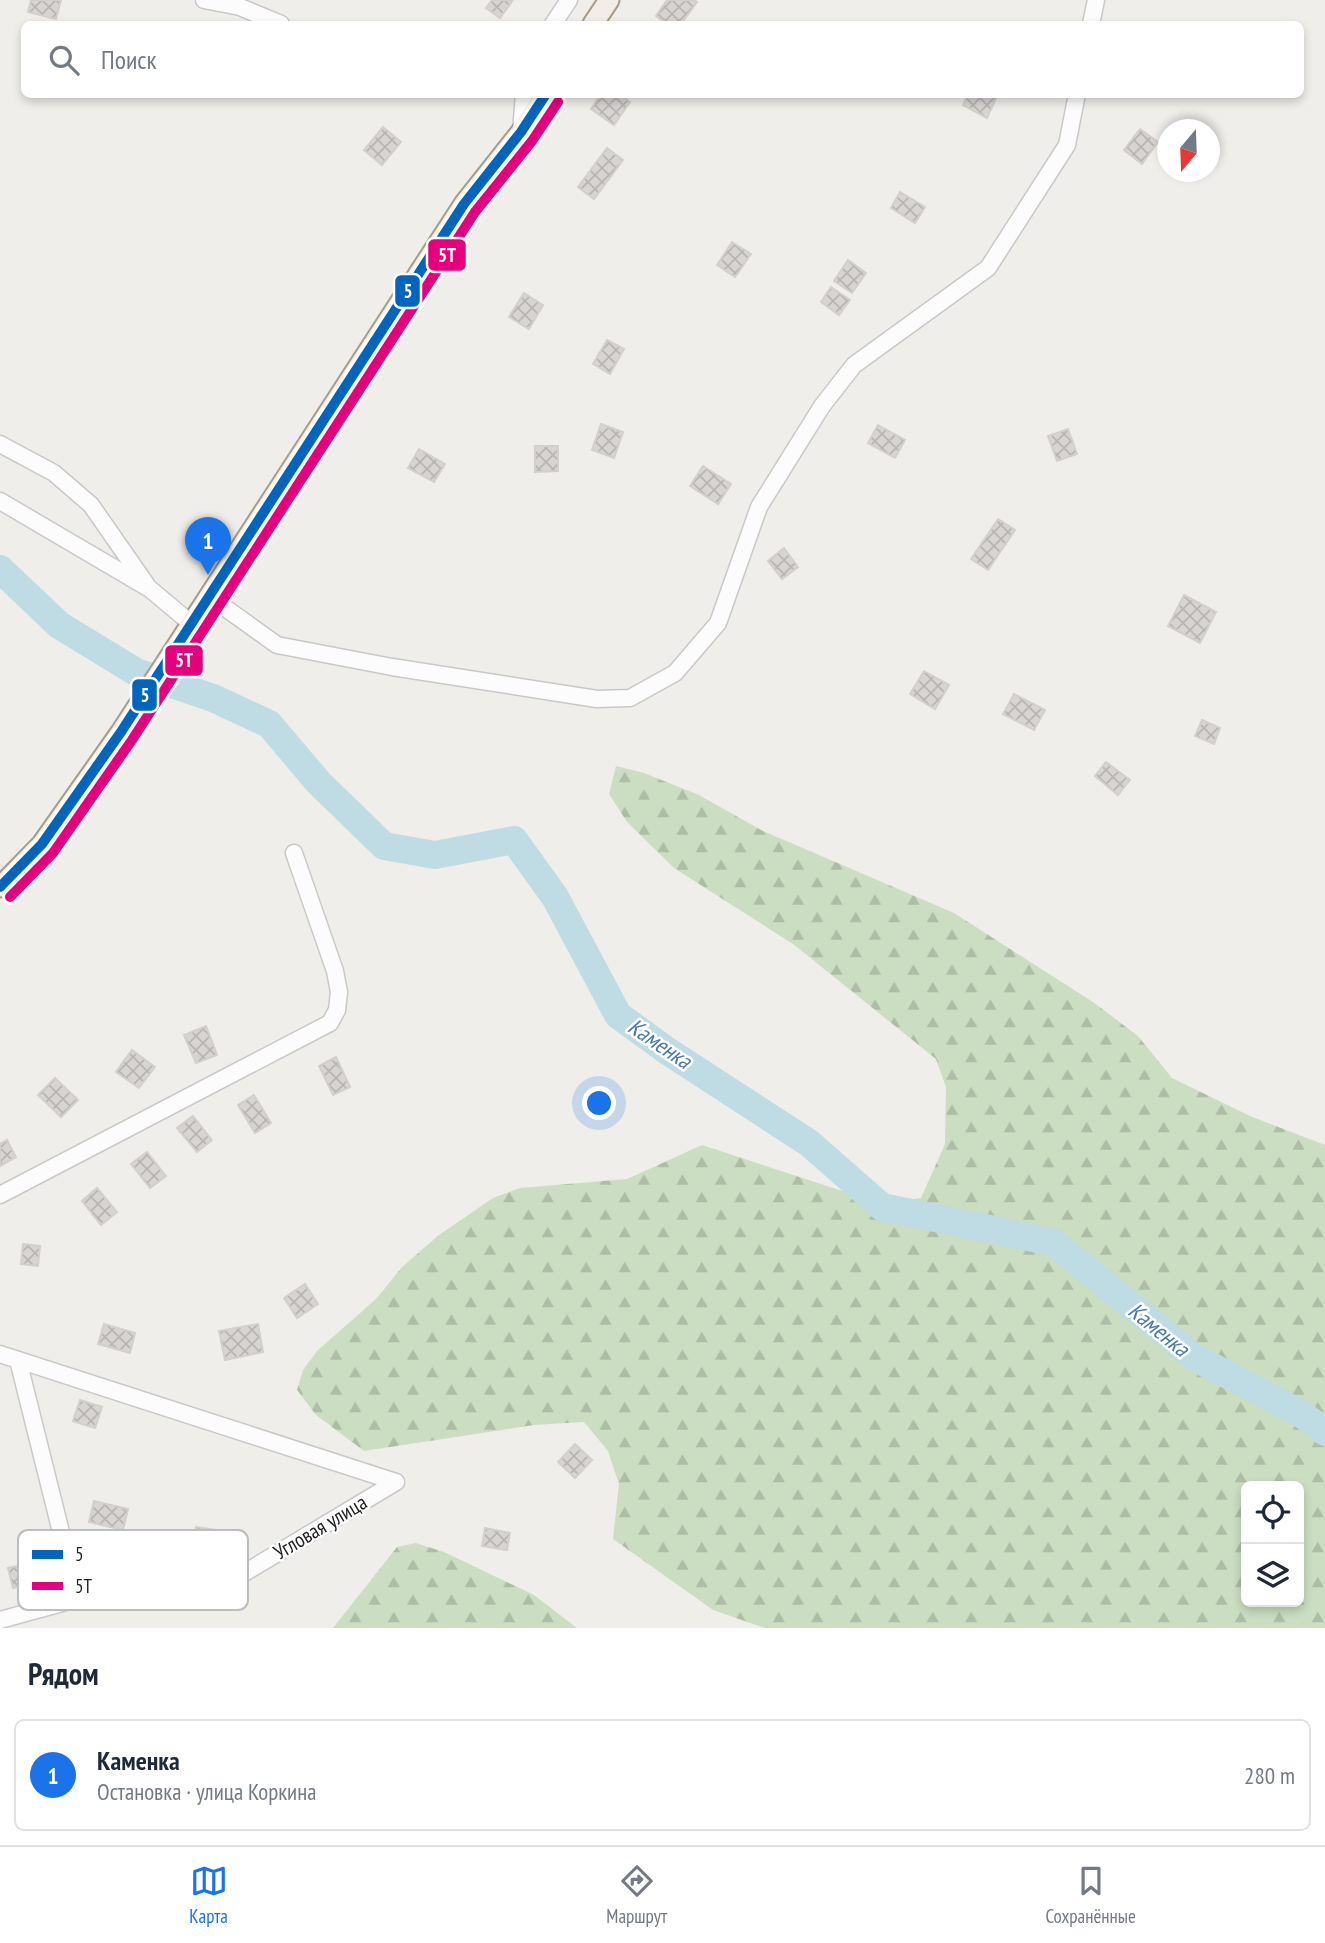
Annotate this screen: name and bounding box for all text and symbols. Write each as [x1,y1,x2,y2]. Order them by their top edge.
search box [21,21,1304,98]
icon: search [45,41,83,79]
text: Поиск [101,43,157,76]
north arrow [1157,119,1220,182]
line badge: 5Т [427,238,467,272]
text: 5Т [438,243,456,267]
line badge: 5 [394,274,421,308]
text: 5 [403,279,413,303]
pin: 1 [185,517,231,575]
line badge: 5Т [164,644,204,677]
text: 5Т [175,648,193,672]
line badge: 5 [131,678,158,712]
text: 5 [140,683,150,707]
water label: Каменка [623,1011,699,1076]
your location [582,1086,616,1120]
water label: Каменка [1123,1296,1197,1363]
map controls [1241,1481,1304,1607]
button: locate [1241,1481,1304,1544]
street label: Угловая улица [268,1489,372,1565]
legend [18,1530,248,1610]
text: 5 [75,1542,84,1566]
button: layers [1241,1544,1304,1607]
text: 5Т [75,1574,93,1598]
text: Рядом [28,1654,99,1693]
text: Каменка [97,1744,180,1777]
text: 1 [48,1761,59,1790]
text: 280 m [1244,1761,1295,1790]
text: Остановка · улица Коркина [97,1777,316,1806]
tab: Карта [189,1862,228,1928]
tab: Маршрут [606,1862,667,1928]
tab: Сохранённые [1045,1862,1136,1928]

